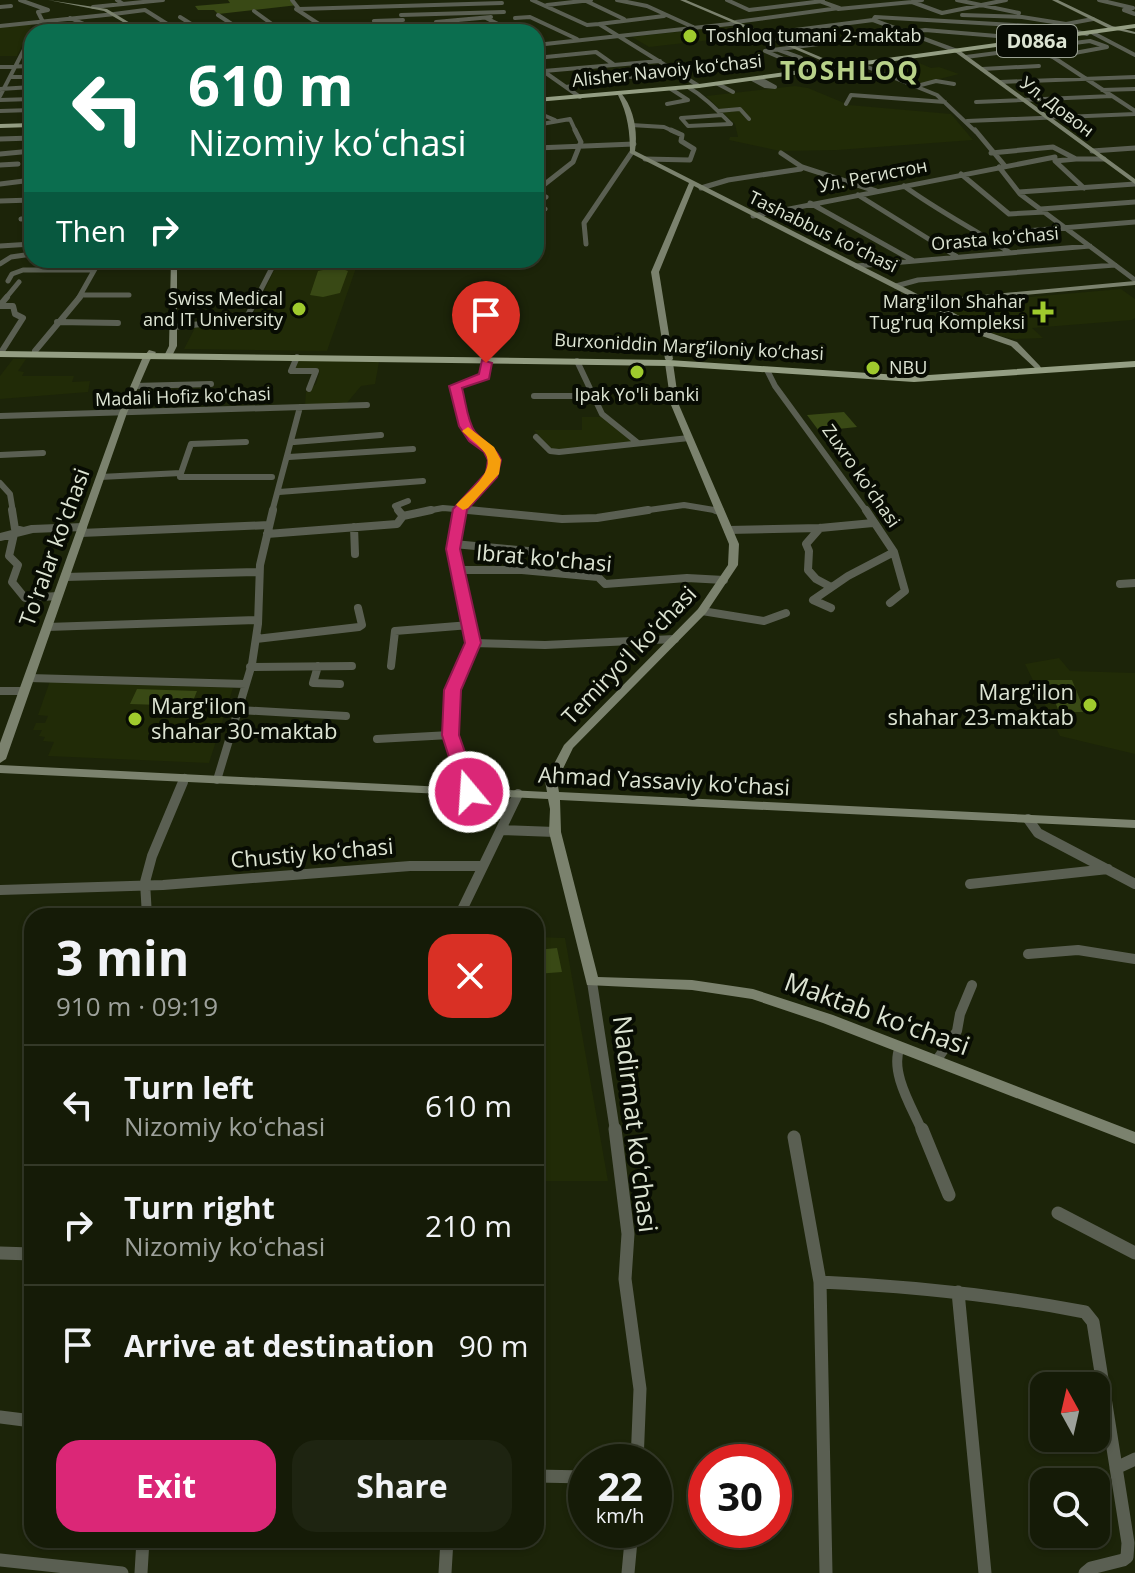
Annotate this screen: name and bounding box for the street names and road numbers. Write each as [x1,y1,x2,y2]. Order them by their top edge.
road number: D086a [997,25,1077,57]
street label: Alisher Navoiy koʻchasi [571,48,763,92]
street label: Ул. Довон [1016,71,1099,142]
street label: Ул. Регистон [816,153,929,197]
street label: Tashabbus koʻchasi [745,185,902,278]
street label: Orasta koʻchasi [930,220,1060,256]
street label: Burxoniddin Marg’iloniy ko’chasi [554,327,824,365]
street label: Madali Hofiz ko'chasi [95,381,271,411]
street label: Zuxro ko'chasi [817,419,906,532]
street label: To'ralar ko'chasi [11,464,96,630]
street label: Ibrat ko'chasi [475,536,613,578]
street label: Temiryoʻl koʻchasi [554,579,702,730]
street label: Ahmad Yassaviy ko'chasi [537,758,791,802]
street label: Chustiy koʻchasi [229,830,395,874]
street label: Maktab koʻchasi [780,963,975,1063]
street label: Nadirmat koʻchasi [605,1013,667,1235]

